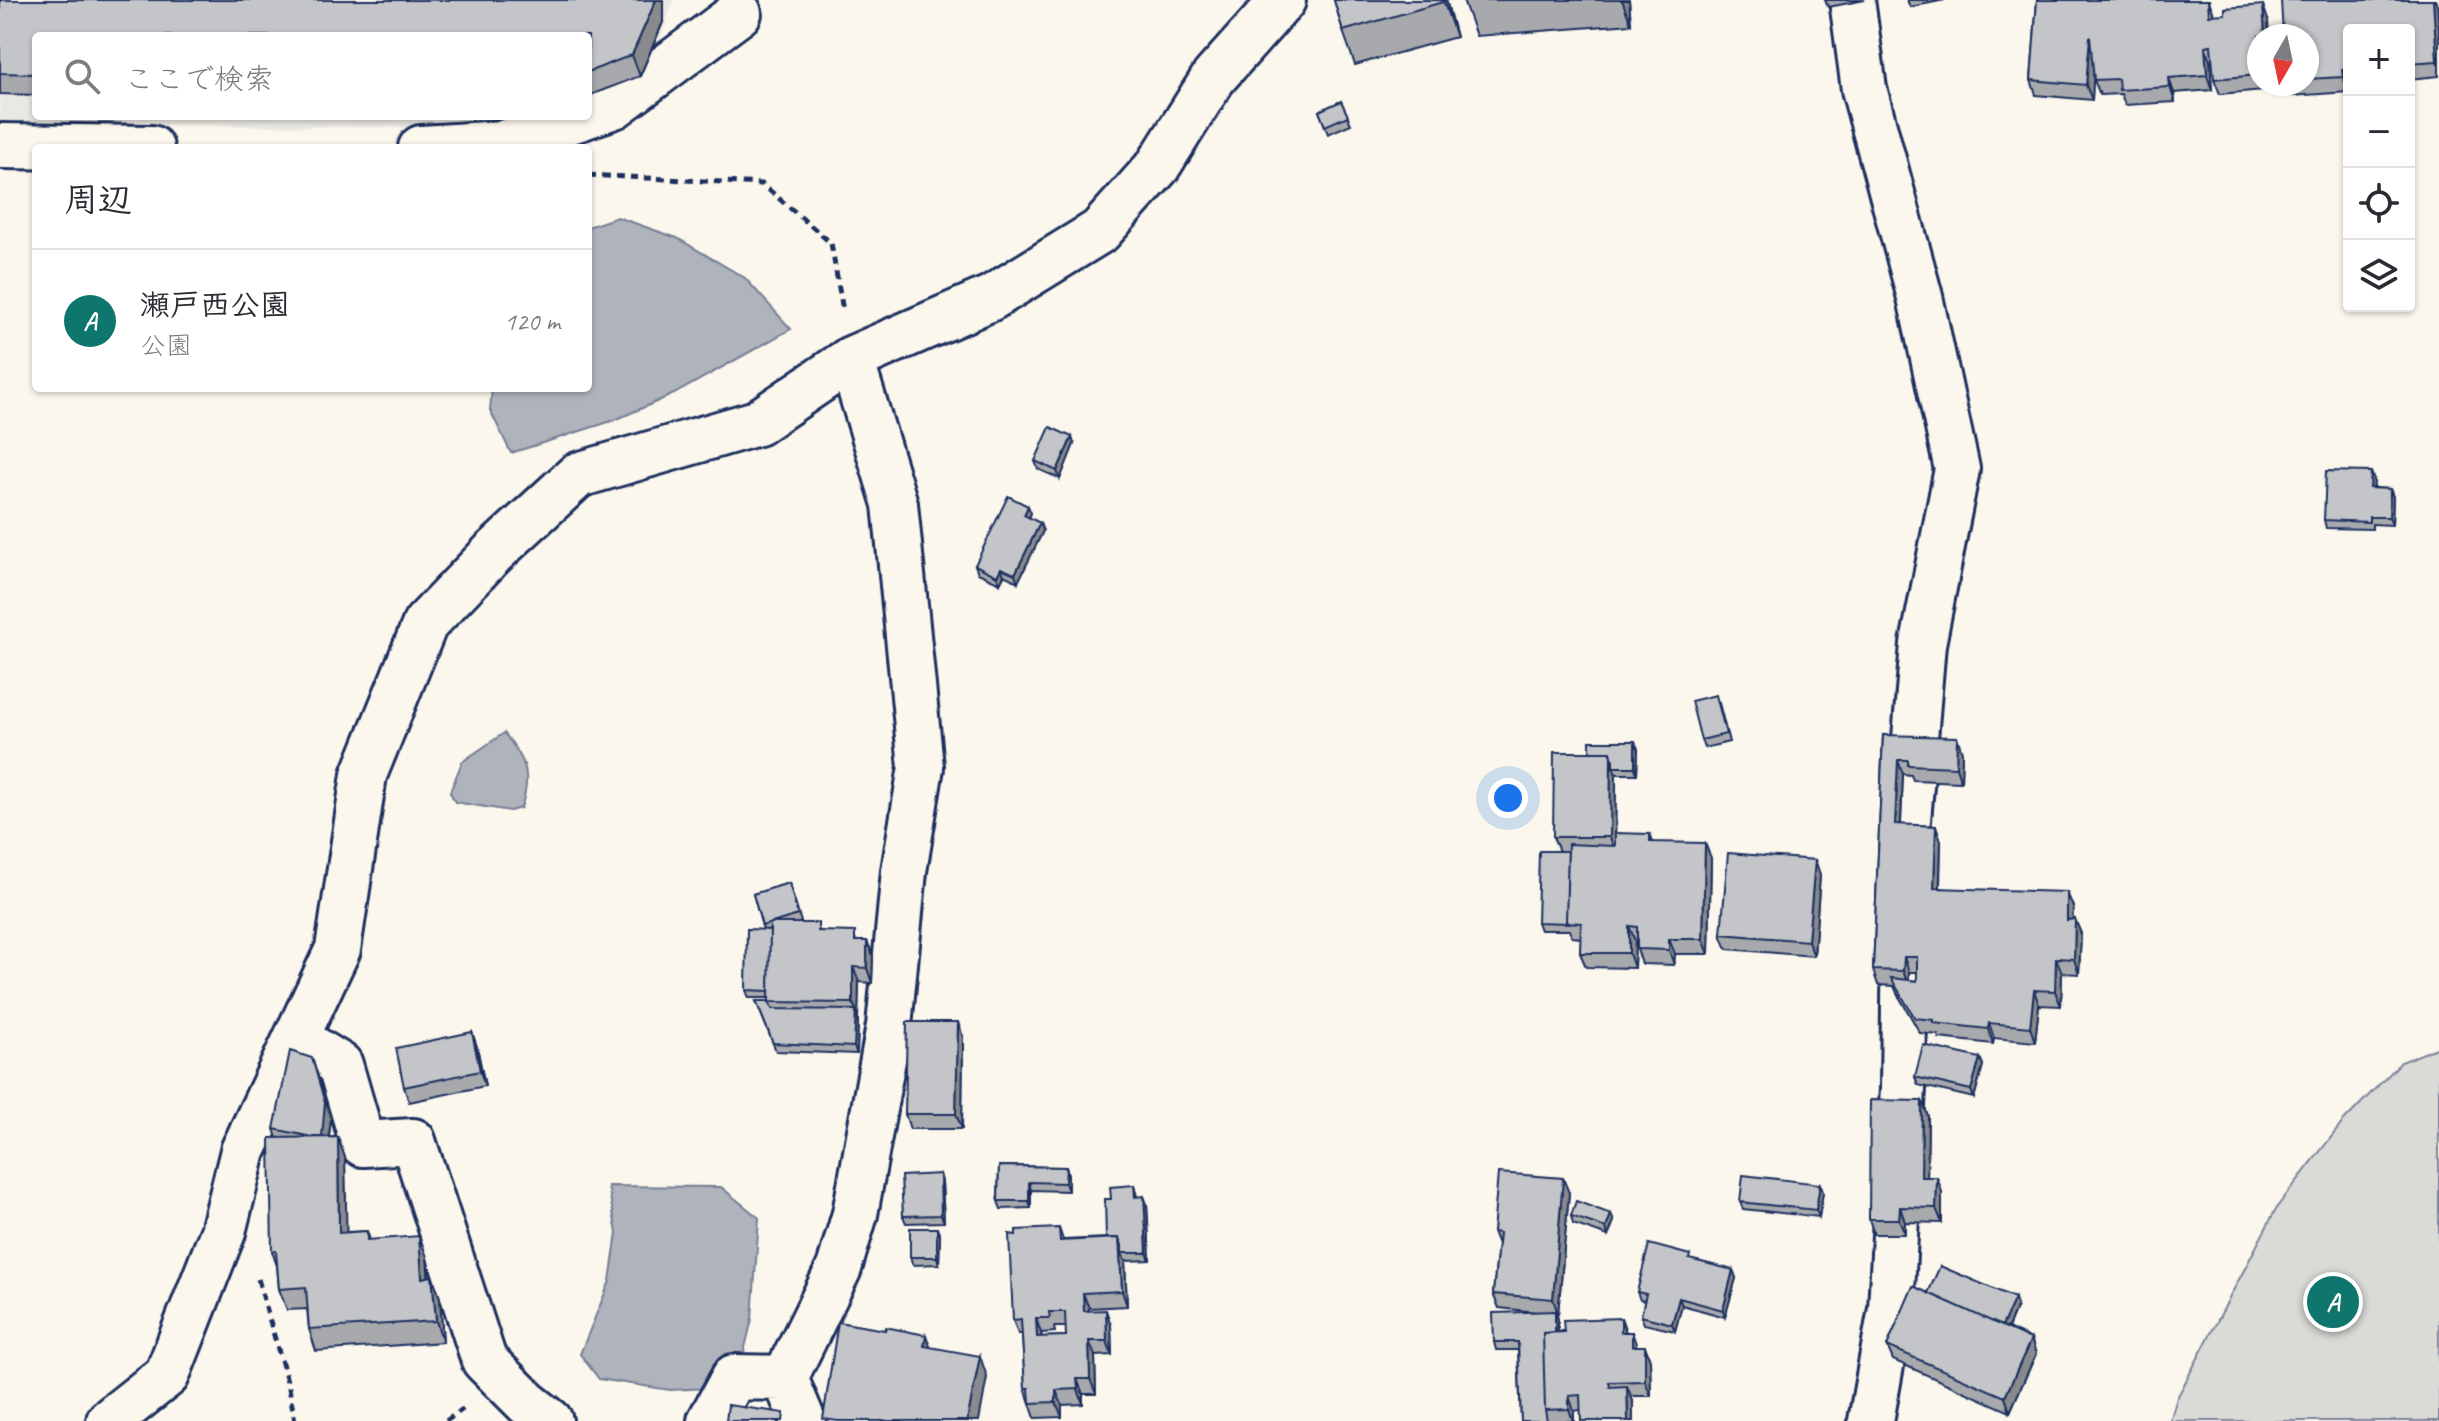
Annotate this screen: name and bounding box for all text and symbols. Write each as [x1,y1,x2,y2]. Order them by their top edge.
north arrow [2247,24,2319,96]
map controls [2343,24,2415,312]
button: + [2343,24,2415,96]
search box [32,32,592,120]
icon: search [60,54,104,98]
text: ここで検索 [124,60,274,98]
button: − [2343,96,2415,168]
button: locate [2343,168,2415,240]
text: 周辺 [64,178,132,221]
button: layers [2343,240,2415,312]
text: 瀬戸西公園 [140,286,290,324]
text: A [83,305,97,338]
text: 120 m [504,305,560,338]
text: 公園 [140,329,192,362]
your location [1488,778,1528,818]
pin: A [2307,1272,2359,1332]

